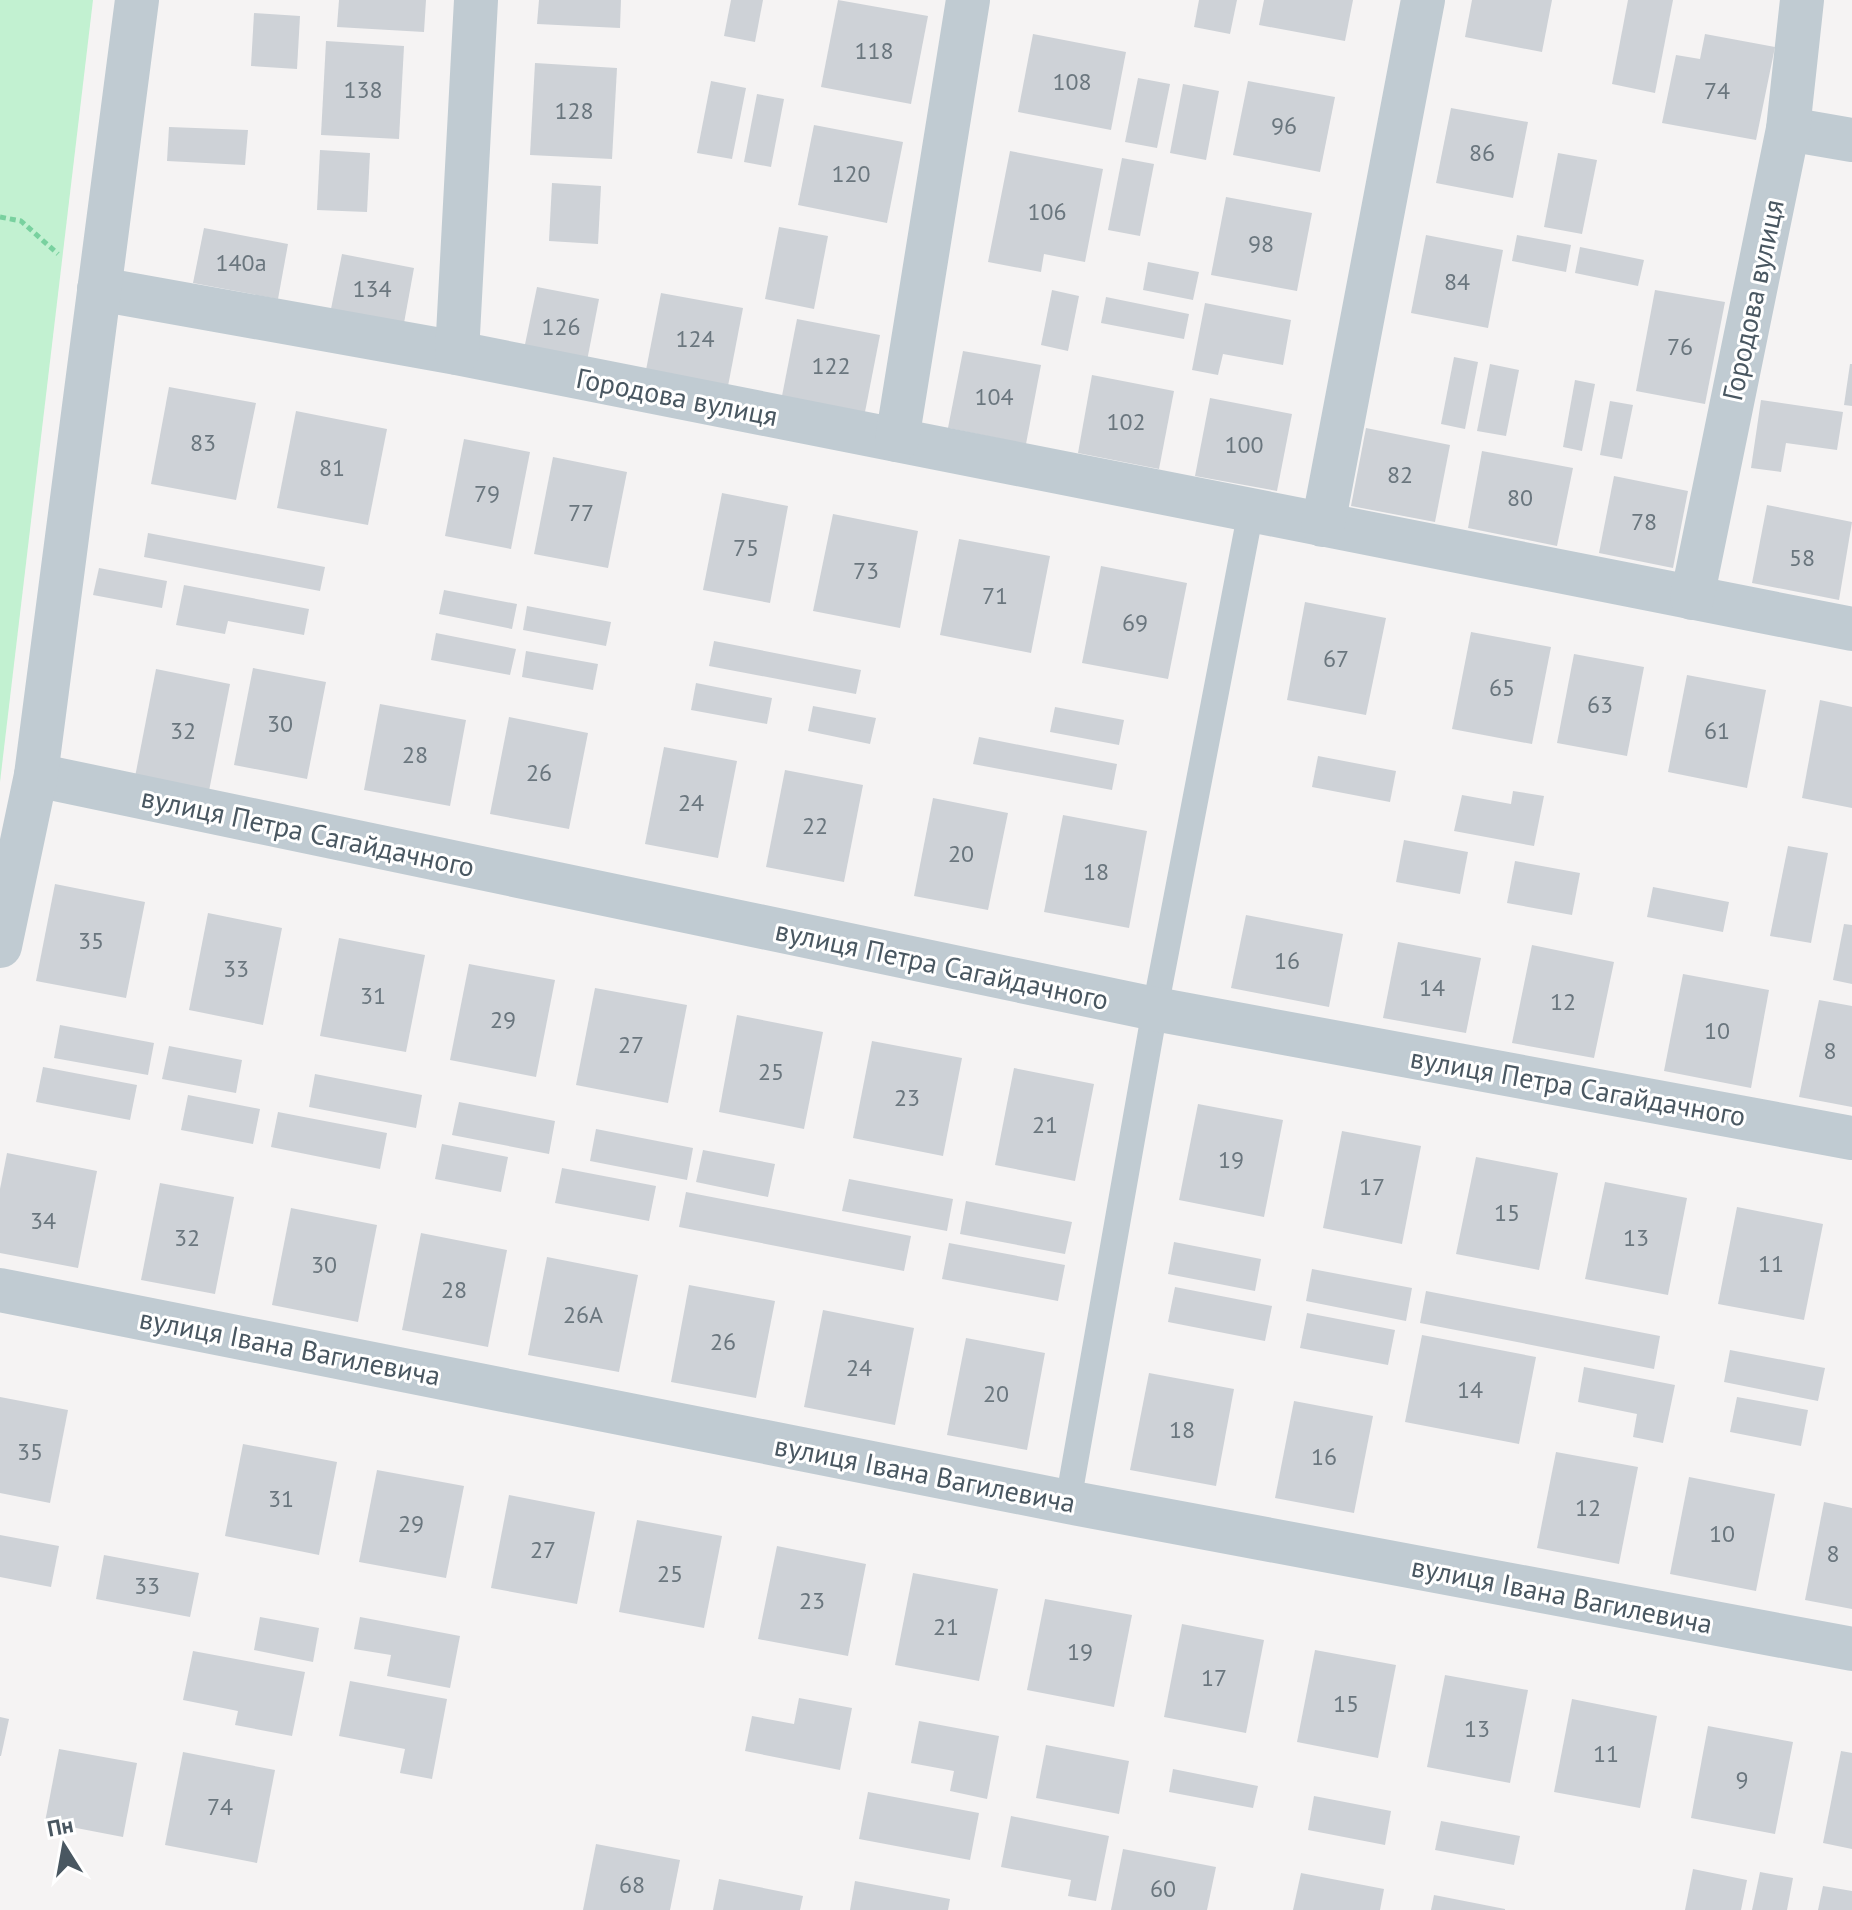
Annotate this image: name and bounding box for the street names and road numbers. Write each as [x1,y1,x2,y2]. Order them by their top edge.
street label: Городова вулиця [1713,196,1792,404]
street label: Городова вулиця [573,359,781,434]
street label: вулиця Петра Сагайдачного [138,778,478,885]
street label: вулиця Петра Сагайдачного [772,911,1112,1018]
street label: вулиця Петра Сагайдачного [1408,1039,1749,1134]
street label: вулиця Івана Вагилевича [137,1299,444,1394]
street label: вулиця Івана Вагилевича [772,1426,1079,1521]
street label: вулиця Івана Вагилевича [1409,1547,1716,1642]

